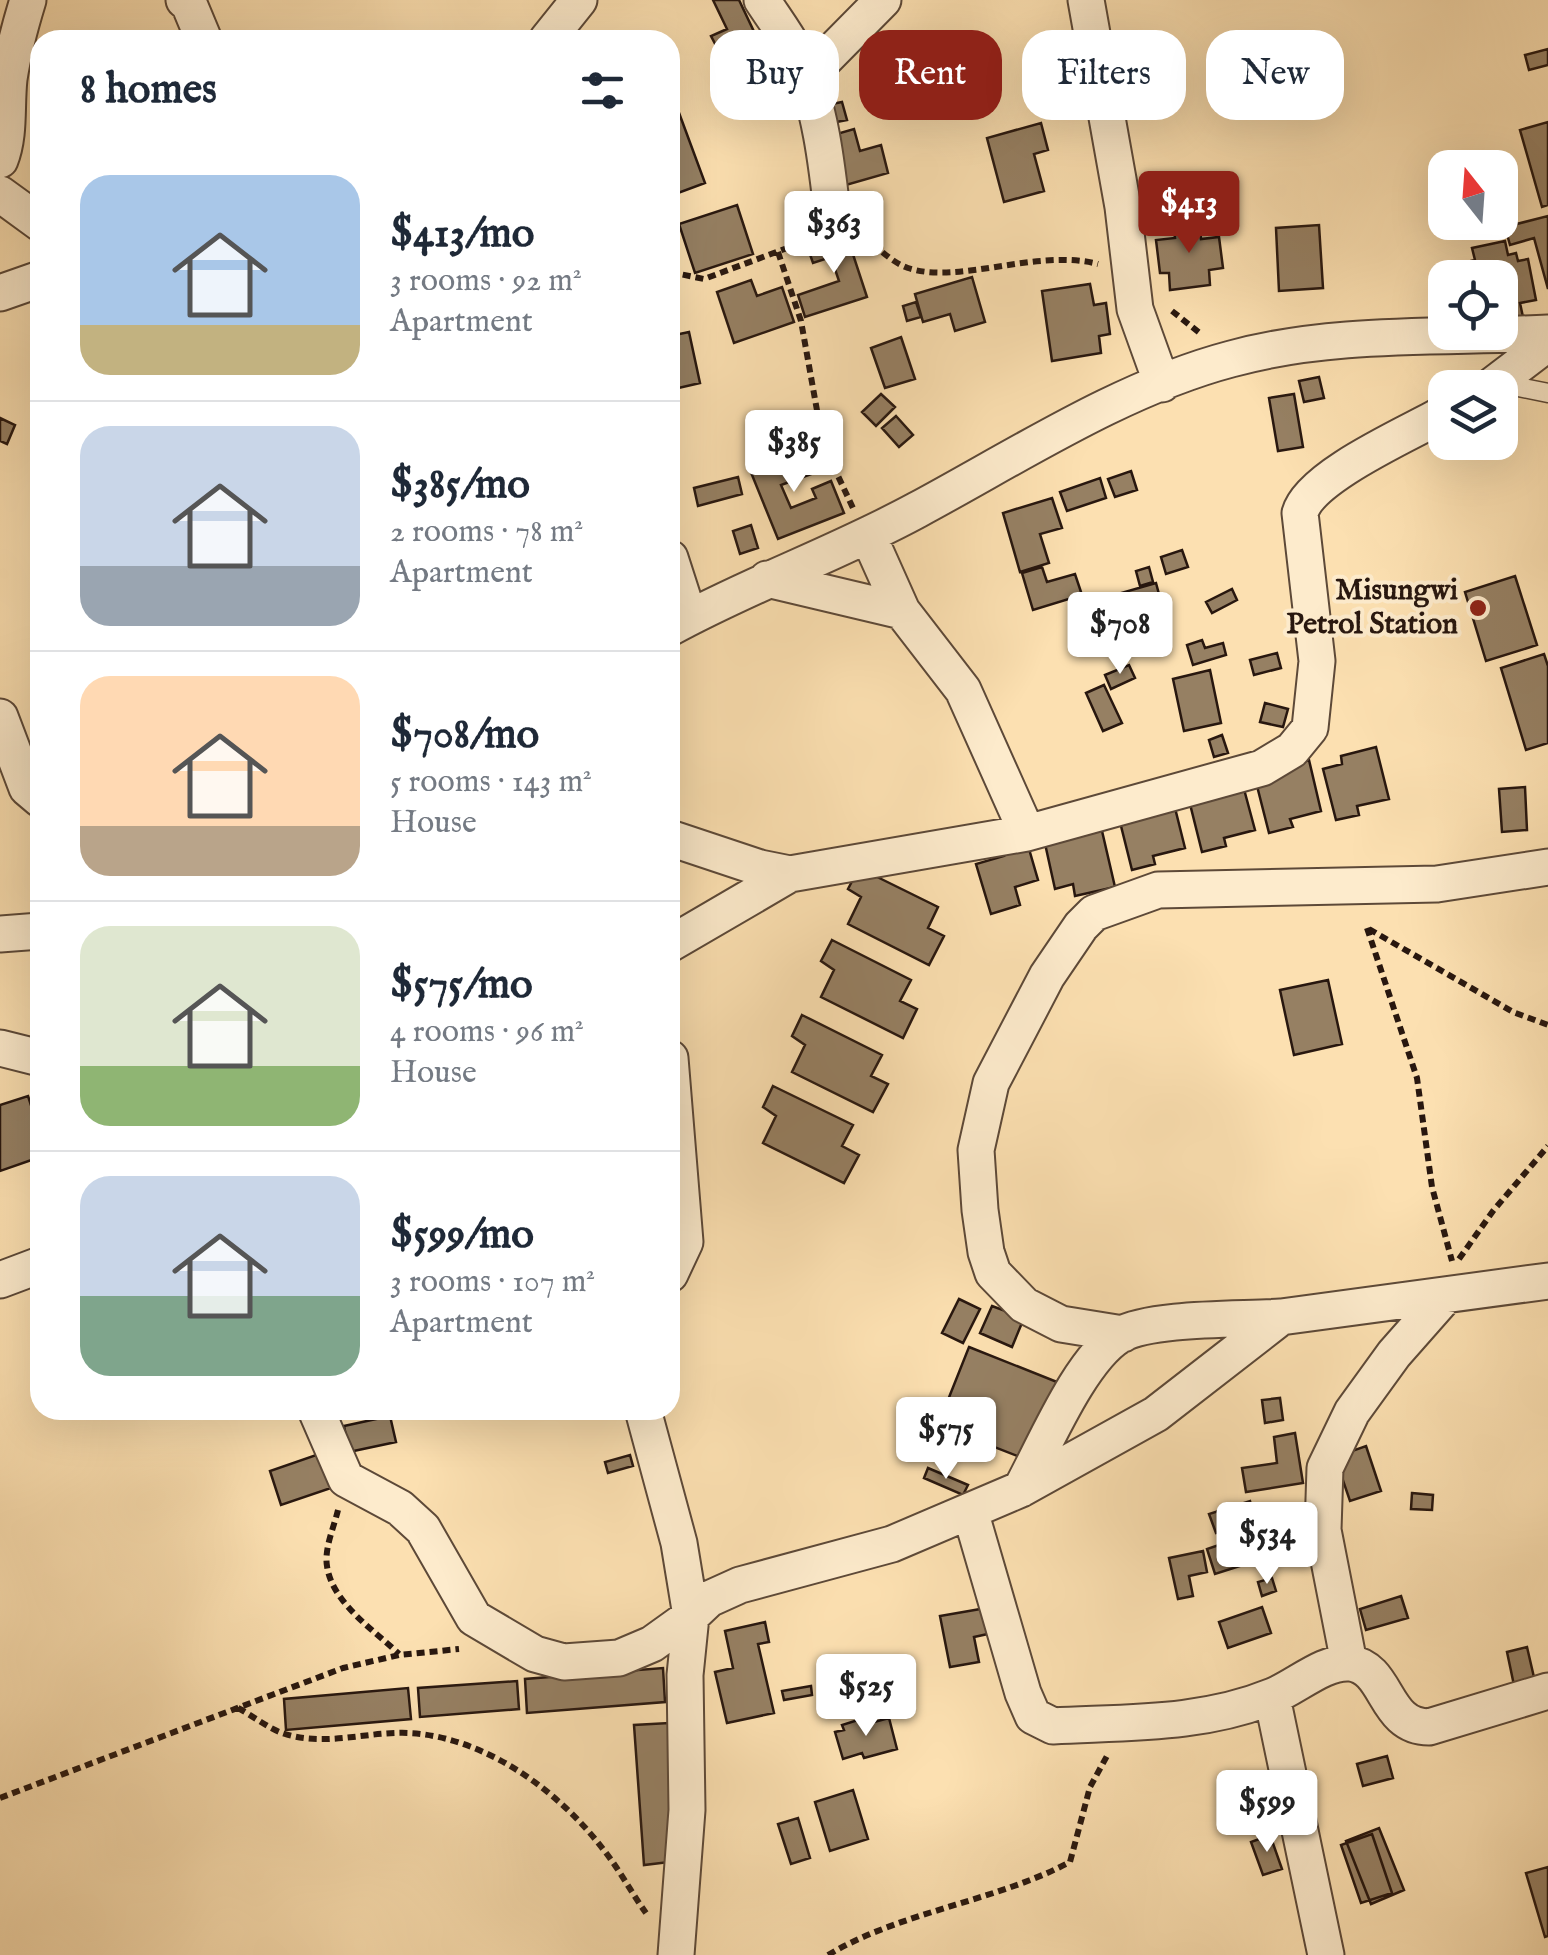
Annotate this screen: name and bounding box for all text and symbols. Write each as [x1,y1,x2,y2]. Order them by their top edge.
chip: Buy [710,30,839,120]
chip: Rent [859,30,1002,120]
chip: Filters [1022,30,1186,120]
chip: New [1206,30,1344,120]
icon: filters [575,63,630,118]
text: 8 homes [80,64,217,117]
north arrow [1428,150,1518,240]
map controls [1428,150,1518,460]
pin: $413 [1130,171,1248,256]
text: $413 [1160,183,1218,224]
pin: $363 [775,191,893,276]
text: $363 [806,203,862,244]
text: $413/mo [390,208,534,261]
icon: home [160,215,280,335]
button: locate [1428,260,1518,350]
text: 3 rooms · 92 m² [390,261,582,302]
text: Apartment [390,302,533,343]
button: layers [1428,370,1518,460]
pin: $385 [735,410,853,495]
text: $385 [767,422,821,463]
text: $385/mo [390,459,530,512]
icon: home [160,466,280,586]
text: 2 rooms · 78 m² [390,512,583,553]
text: Apartment [390,553,533,594]
place label: Misungwi Petrol Station [1286,572,1458,644]
pin: $708 [1061,592,1179,677]
marker: Misungwi Petrol Station [1467,597,1489,619]
text: $708 [1090,604,1150,645]
text: $708/mo [390,709,539,762]
icon: home [160,716,280,836]
text: 5 rooms · 143 m² [390,762,592,803]
text: House [390,803,477,844]
text: $575/mo [390,959,533,1012]
icon: home [160,966,280,1086]
text: 4 rooms · 96 m² [390,1012,584,1053]
text: House [390,1053,477,1094]
text: $599/mo [390,1209,534,1262]
icon: home [160,1216,280,1336]
text: 3 rooms · 107 m² [390,1262,595,1303]
text: Apartment [390,1303,533,1344]
pin: $575 [887,1397,1005,1482]
text: $575 [918,1409,974,1450]
pin: $534 [1208,1502,1326,1587]
text: $534 [1239,1514,1295,1555]
pin: $525 [807,1654,925,1739]
text: $525 [838,1666,894,1707]
pin: $599 [1208,1770,1326,1855]
text: $599 [1238,1782,1296,1823]

